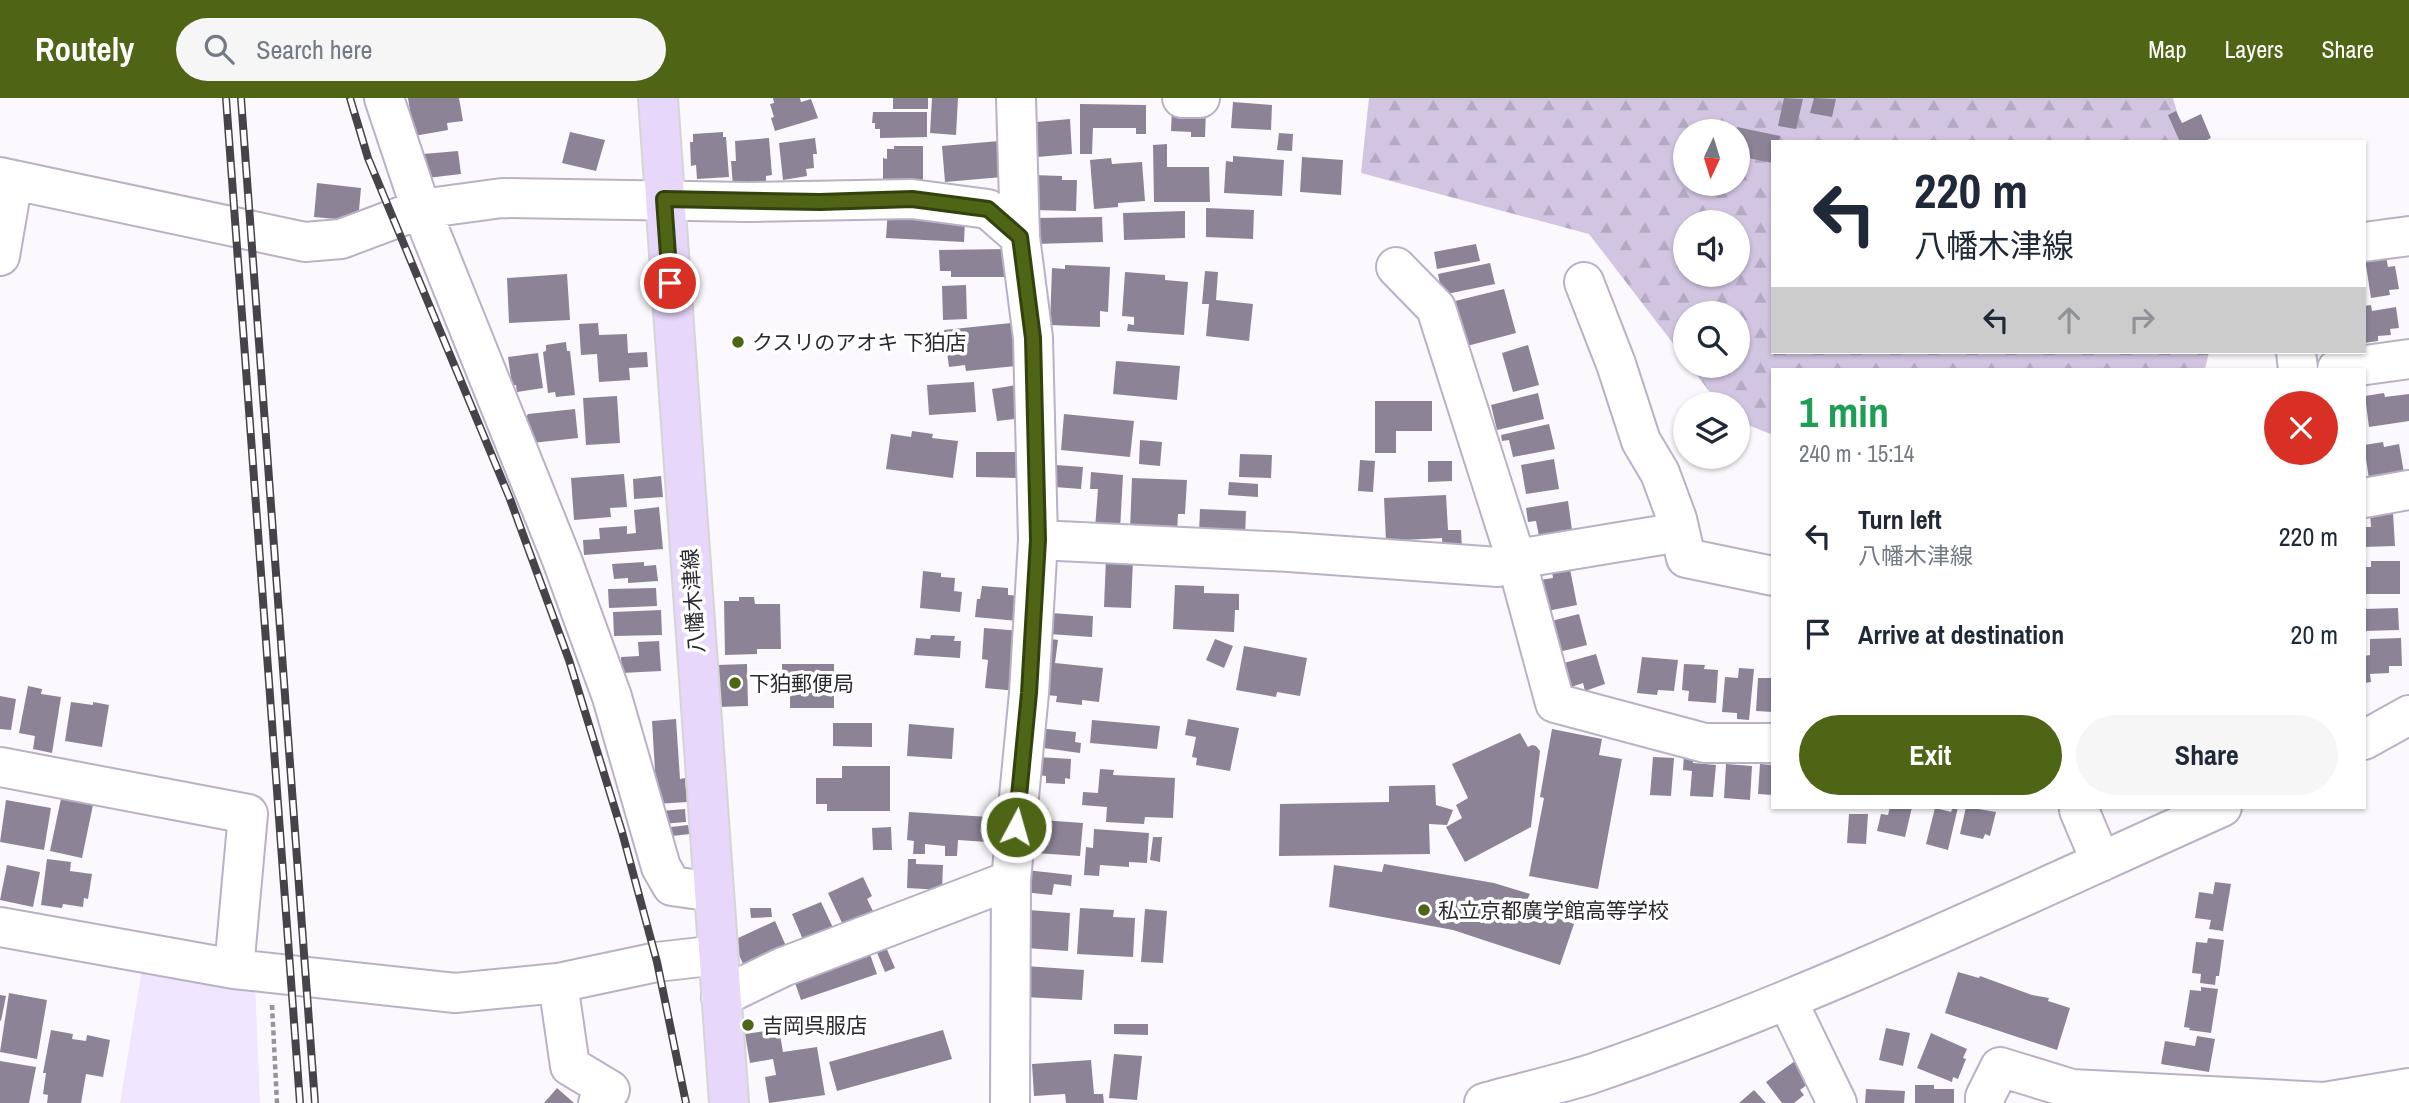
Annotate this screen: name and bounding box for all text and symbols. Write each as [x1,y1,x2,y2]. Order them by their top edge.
search box [176,18,666,81]
text: Routely [35,27,134,71]
icon: search [200,30,238,68]
text: Search here [256,32,372,67]
text: Map [2148,33,2186,65]
text: Layers [2224,33,2283,65]
text: Share [2321,33,2374,65]
north arrow [1673,119,1750,196]
map controls [1673,119,1750,469]
text: 220 m [1914,157,2028,223]
icon: left [1799,168,1890,259]
button: sound [1673,210,1750,287]
text: 八幡木津線 [1914,224,2074,267]
pin [640,253,700,313]
icon: arrive [651,264,689,302]
button: search [1673,301,1750,378]
icon: left [1977,301,2015,339]
icon: ahead [2050,301,2088,339]
icon: right [2123,301,2161,339]
place label: クスリのアオキ 下狛店 [752,328,966,357]
marker: クスリのアオキ 下狛店 [730,334,746,350]
text: 1 min [1799,384,1889,440]
button: close [2264,391,2338,465]
button: layers [1673,392,1750,469]
text: 240 m · 15:14 [1799,438,1914,469]
text: Turn left [1858,502,1942,537]
icon: left [1799,517,1837,555]
text: 220 m [2279,519,2338,554]
text: 八幡木津線 [1858,540,1973,571]
street label: 八幡木津線 [675,548,711,654]
icon: arrive [1799,615,1837,653]
text: Arrive at destination [1858,617,2064,652]
text: 20 m [2291,617,2338,652]
place label: 下狛郵便局 [749,669,854,698]
marker: 下狛郵便局 [727,675,743,691]
button: Exit [1799,715,2062,795]
button: Share [2076,715,2338,795]
position arrow [979,790,1053,864]
place label: 私立京都廣学館高等学校 [1438,896,1669,925]
marker: 私立京都廣学館高等学校 [1416,902,1432,918]
place label: 吉岡呉服店 [762,1011,867,1040]
marker: 吉岡呉服店 [740,1017,756,1033]

